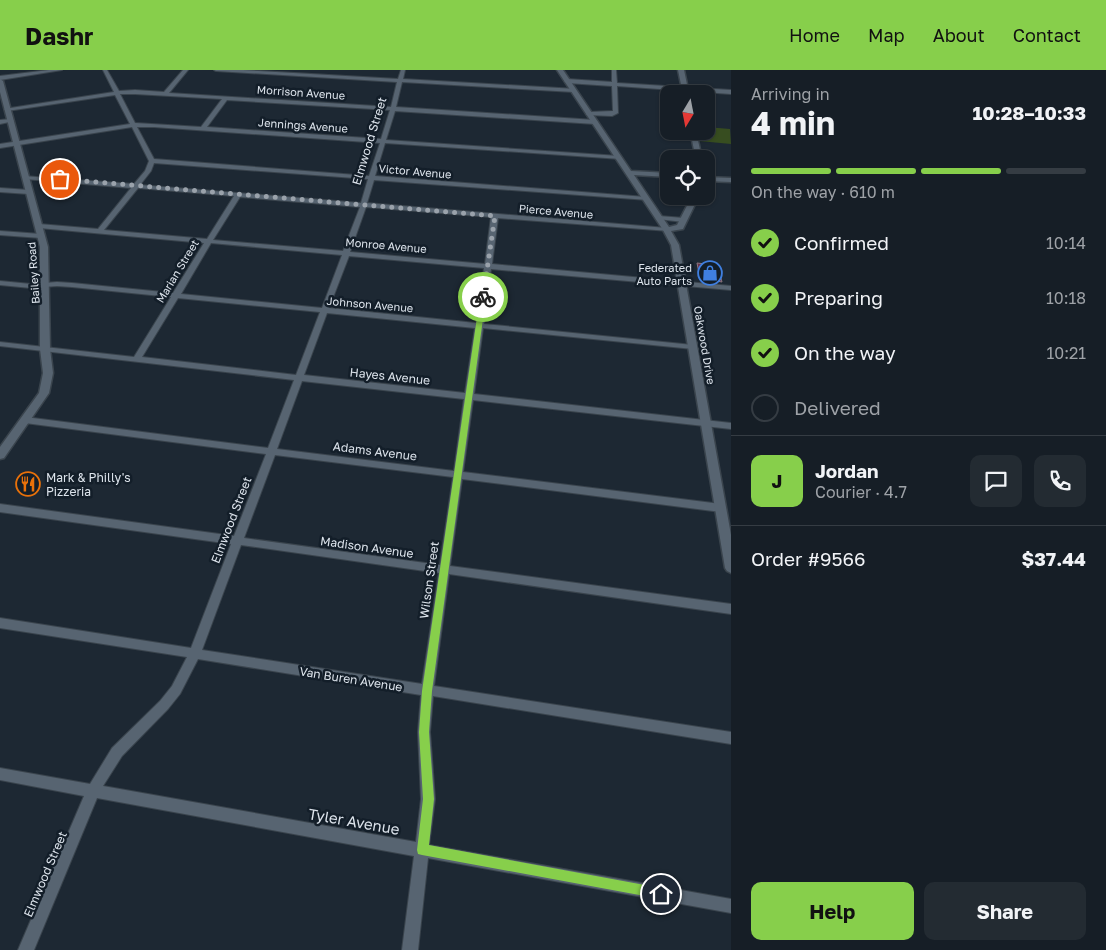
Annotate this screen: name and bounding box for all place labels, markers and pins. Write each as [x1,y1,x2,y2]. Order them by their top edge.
pin [39,158,81,200]
shop icon: Federated Auto Parts [697,260,723,286]
place label: Federated Auto Parts [636,261,692,287]
place label: Mark & Philly's Pizzeria [46,470,131,499]
restaurant icon: Mark & Philly's Pizzeria [15,471,41,497]
pin [640,873,682,915]

